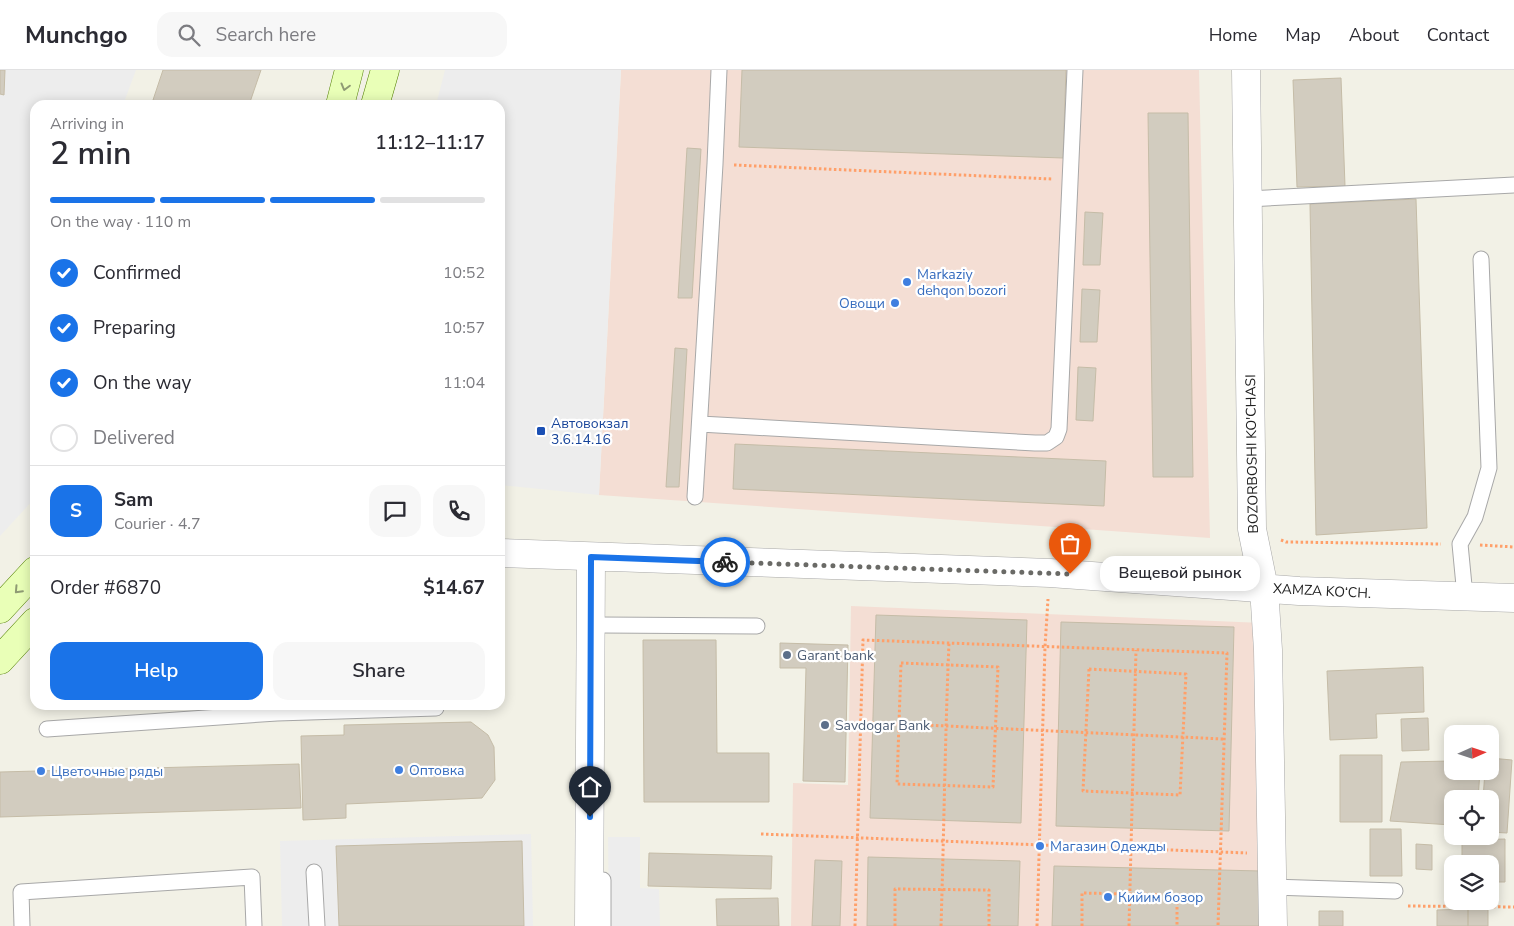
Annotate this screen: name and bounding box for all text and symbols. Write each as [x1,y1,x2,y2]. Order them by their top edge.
search box [157,12,507,57]
text: Munchgo [25,19,127,51]
icon: search [175,21,203,49]
text: Search here [215,22,316,48]
text: Home [1209,23,1257,47]
text: Map [1285,23,1321,47]
text: About [1349,23,1399,47]
text: Contact [1427,23,1489,47]
one-way arrow [340,83,350,91]
text: Arriving in [50,113,124,135]
text: 11:12–11:17 [375,130,485,156]
text: 2 min [50,132,132,175]
text: On the way · 110 m [50,211,191,233]
icon: check [50,259,78,287]
text: Confirmed [93,260,181,286]
text: 10:52 [443,262,485,284]
place label: Markaziy dehqon bozori [917,265,1006,300]
marker: Markaziy dehqon bozori [901,276,913,288]
place label: Овощи [839,294,885,313]
marker: Овощи [889,297,901,309]
icon: check [50,314,78,342]
text: Preparing [93,315,176,341]
text: 10:57 [443,317,485,339]
icon: check [50,369,78,397]
text: On the way [93,370,191,396]
text: 11:04 [443,372,485,394]
street label: BOZORBOSHI KO'CHASI [1241,374,1263,534]
place label: Автовокзал 3.6.14.16 [551,414,629,449]
text: Delivered [93,425,175,451]
marker: Автовокзал 3.6.14.16 [535,425,547,437]
button: chat [369,485,421,537]
button: phone [433,485,485,537]
text: Sam [114,487,153,513]
text: S [70,498,82,524]
text: Courier · 4.7 [114,513,200,535]
pin [1049,523,1091,574]
icon: bag [1056,530,1084,558]
courier [700,537,750,587]
icon: bike [711,548,739,576]
callout: Вещевой рынок [1100,556,1260,592]
text: Вещевой рынок [1119,562,1241,584]
text: Order #6870 [50,575,161,601]
text: $14.67 [423,575,485,601]
street label: XAMZA KO‘CH. [1272,579,1372,603]
one-way arrow [14,585,23,594]
button: Help [50,642,263,700]
button: Share [273,642,485,700]
place label: Garant bank [797,646,875,665]
marker: Garant bank [781,649,793,661]
place label: Savdogar Bank [835,716,931,735]
marker: Savdogar Bank [819,719,831,731]
north arrow [1444,725,1499,780]
map controls [1444,725,1499,910]
place label: Оптовка [409,761,465,780]
place label: Цветочные ряды [51,762,163,781]
marker: Оптовка [393,764,405,776]
marker: Цветочные ряды [35,765,47,777]
pin [569,766,611,817]
icon: home [576,773,604,801]
button: locate [1444,790,1499,845]
place label: Магазин Одежды [1050,837,1166,856]
marker: Магазин Одежды [1034,840,1046,852]
button: layers [1444,855,1499,910]
place label: Кийим бозор [1118,888,1203,907]
marker: Кийим бозор [1102,891,1114,903]

